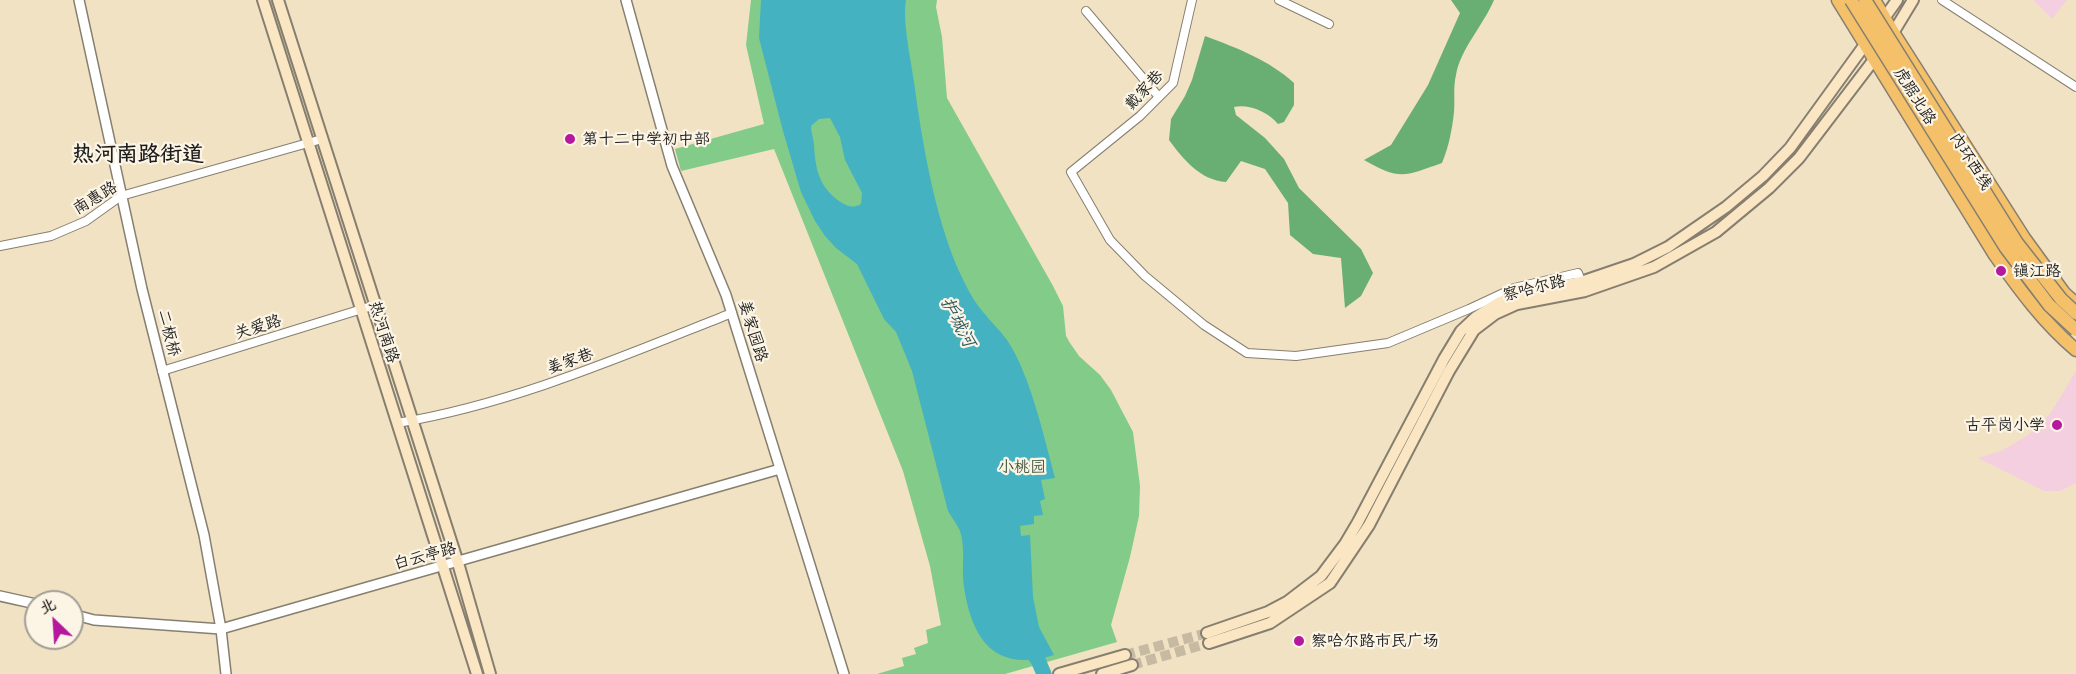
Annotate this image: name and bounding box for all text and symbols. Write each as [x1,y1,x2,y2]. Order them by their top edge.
street label: 虎踞北路 [1890,64,1940,128]
street label: 戴家巷 [1121,66,1167,114]
place label: 第十二中学初中部 [582,129,710,149]
street label: 内环西线 [1946,129,1996,193]
marker: 第十二中学初中部 [563,132,577,146]
district label: 热河南路街道 [72,141,204,167]
street label: 南惠路 [69,177,121,219]
place label: 镇江路 [2013,261,2061,281]
marker: 镇江路 [1994,264,2008,278]
street label: 察哈尔路 [1501,271,1567,305]
water label: 护城河 [936,293,980,351]
street label: 姜家园路 [734,298,772,364]
street label: 热河南路 [365,299,403,365]
street label: 二板桥 [154,307,184,359]
street label: 关爱路 [232,311,284,343]
street label: 姜家巷 [544,344,596,378]
place label: 古平岗小学 [1965,415,2045,435]
marker: 古平岗小学 [2050,418,2064,432]
park label: 小桃园 [998,457,1046,477]
street label: 白云亭路 [392,538,458,574]
north arrow [24,590,84,650]
text: 北 [35,592,59,618]
place label: 察哈尔路市民广场 [1311,631,1439,651]
marker: 察哈尔路市民广场 [1292,634,1306,648]

